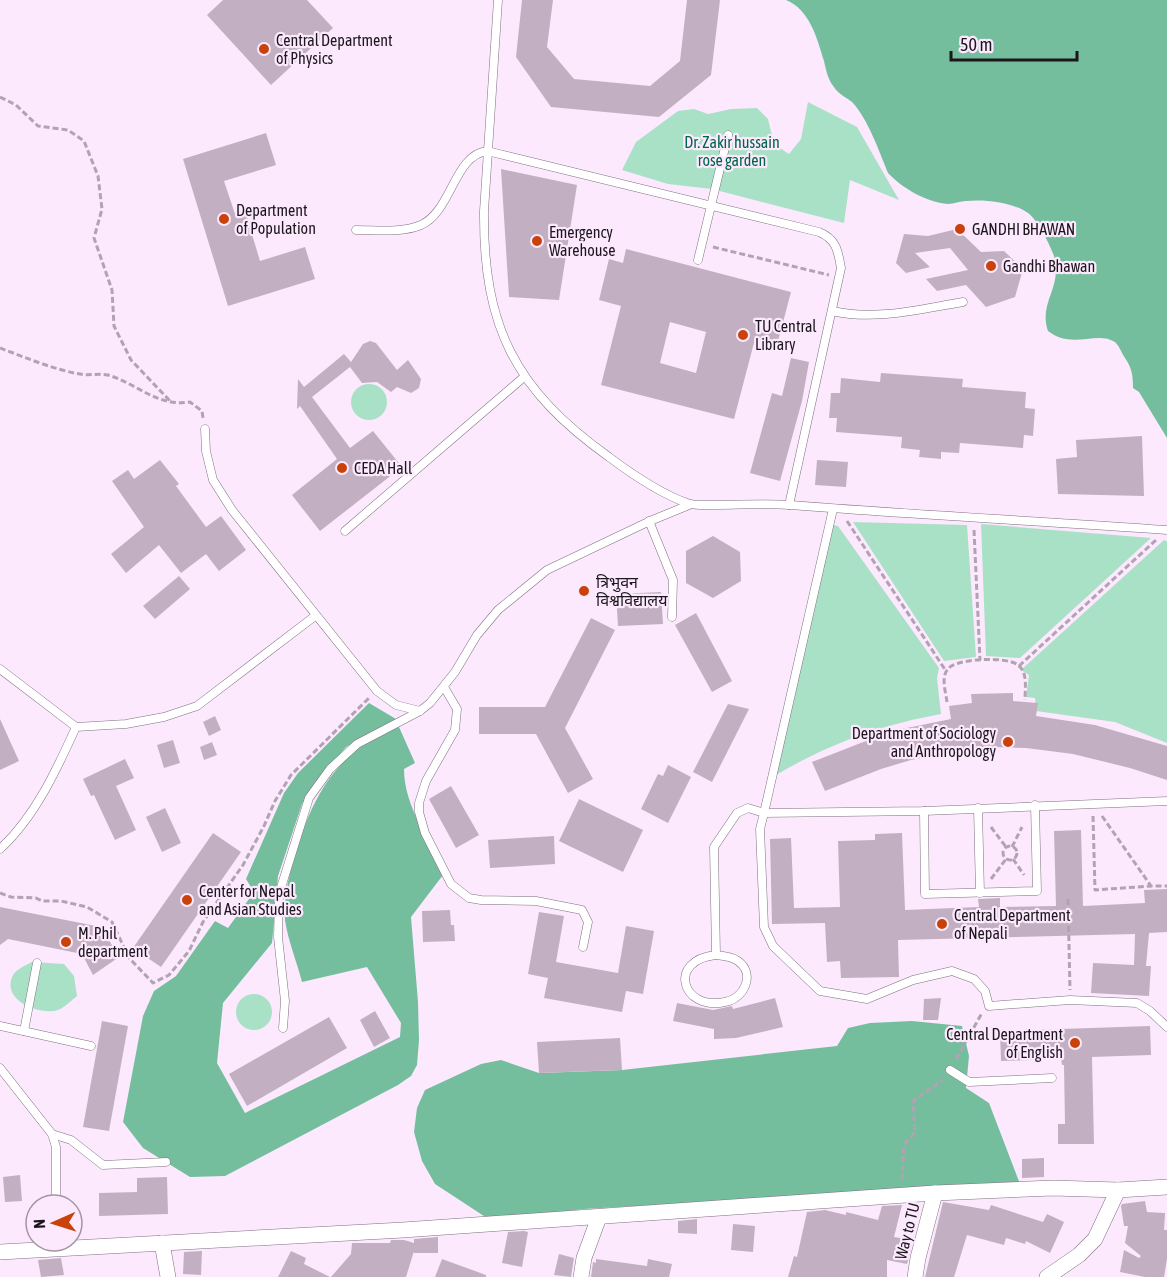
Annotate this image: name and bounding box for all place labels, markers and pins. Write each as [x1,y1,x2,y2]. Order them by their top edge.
place label: Central Department of Physics [276,31,393,68]
marker: Central Department of Physics [257,42,271,56]
place label: Department of Population [236,201,316,238]
marker: Department of Population [217,212,231,226]
place label: GANDHI BHAWAN [972,220,1075,238]
marker: GANDHI BHAWAN [953,222,967,236]
place label: Emergency Warehouse [549,223,615,259]
marker: Emergency Warehouse [530,234,544,248]
place label: Gandhi Bhawan [1003,257,1095,275]
marker: Gandhi Bhawan [984,259,998,273]
place label: TU Central Library [755,317,817,354]
marker: TU Central Library [736,328,750,342]
place label: CEDA Hall [354,459,413,477]
marker: CEDA Hall [335,461,349,475]
place label: त्रिभुवन विश्वविद्यालय [596,573,668,609]
marker: त्रिभुवन विश्वविद्यालय [577,584,591,598]
place label: Department of Sociology and Anthropology [852,724,996,761]
marker: Department of Sociology and Anthropology [1001,735,1015,749]
place label: Center for Nepal and Asian Studies [199,882,302,918]
marker: Center for Nepal and Asian Studies [180,893,194,907]
place label: Central Department of Nepali [954,906,1071,943]
marker: Central Department of Nepali [935,917,949,931]
place label: M. Phil department [78,924,149,961]
marker: M. Phil department [59,935,73,949]
place label: Central Department of English [946,1025,1063,1062]
marker: Central Department of English [1068,1036,1082,1050]

